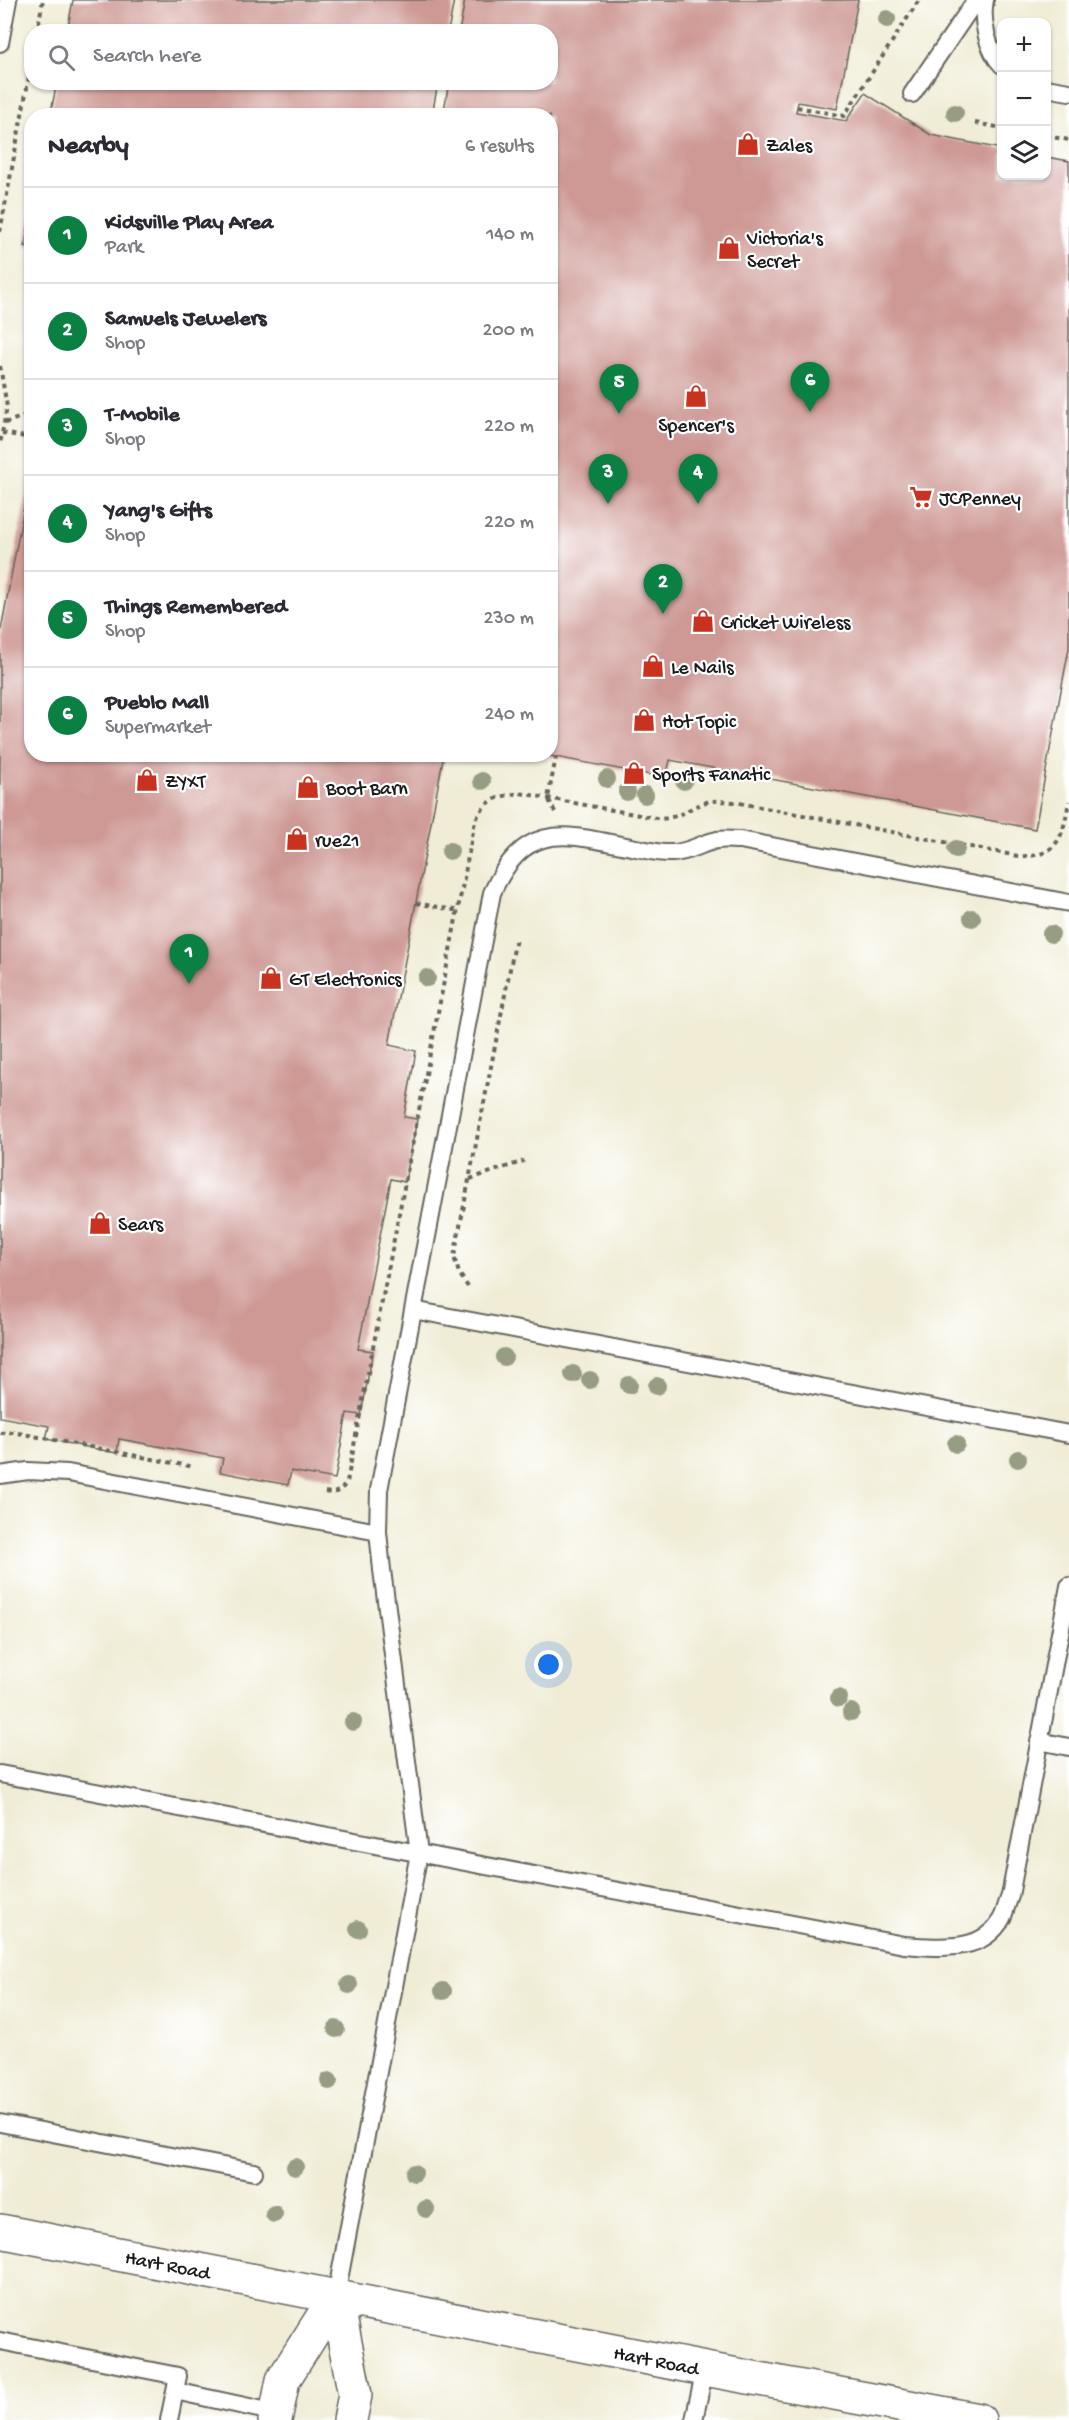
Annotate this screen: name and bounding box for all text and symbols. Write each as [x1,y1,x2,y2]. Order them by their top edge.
map controls [997,18,1051,180]
button: + [997,18,1051,72]
search box [24,24,558,90]
icon: search [45,41,78,74]
text: Search here [93,44,201,70]
button: − [997,72,1051,126]
button: layers [997,126,1051,180]
shop icon: Zales [735,131,761,157]
text: Nearby [48,132,129,163]
text: 6 results [465,136,534,159]
place label: Zales [766,136,813,159]
text: Kidsville Play Area [105,211,273,237]
text: 1 [63,224,72,247]
text: 140 m [486,224,534,247]
place label: Victoria's Secret [746,229,823,275]
shop icon: Victoria's Secret [716,235,742,261]
text: Park [105,237,143,260]
text: Samuels Jewelers [105,307,266,333]
text: 2 [63,320,72,343]
text: 200 m [483,320,534,343]
text: Shop [105,333,145,356]
pin: 6 [790,362,830,412]
pin: 5 [600,364,638,414]
shop icon: Spencer's [683,383,709,409]
text: T-Mobile [105,403,180,429]
text: 3 [62,416,73,439]
text: 220 m [484,416,534,439]
place label: Spencer's [658,416,734,439]
text: Shop [105,429,145,452]
pin: 3 [588,454,628,504]
pin: 4 [678,454,718,504]
supermarket icon: JCPenney [908,484,934,510]
place label: JCPenney [939,489,1021,512]
text: Yang's Gifts [105,499,212,525]
text: 4 [63,512,72,535]
text: 220 m [484,512,534,535]
text: Shop [105,525,145,548]
pin: 2 [644,564,682,614]
text: Things Remembered [105,595,287,621]
text: 5 [62,608,73,631]
text: 230 m [484,608,534,631]
shop icon: Cricket Wireless [690,608,716,634]
place label: Cricket Wireless [721,613,851,636]
text: Shop [105,621,145,644]
shop icon: Le Nails [640,653,666,679]
place label: Le Nails [671,658,734,681]
text: Pueblo Mall [105,691,209,717]
text: 6 [62,704,73,727]
text: 240 m [484,704,534,727]
shop icon: Hot Topic [631,707,657,733]
place label: Hot Topic [662,712,737,735]
text: Supermarket [105,717,211,740]
shop icon: Sports Fanatic [621,760,647,786]
place label: Sports Fanatic [652,765,771,788]
shop icon: ZYXT [134,767,160,793]
place label: ZYXT [165,772,207,795]
shop icon: Boot Barn [295,774,321,800]
place label: Boot Barn [325,779,408,802]
shop icon: rue21 [284,826,310,852]
place label: rue21 [315,831,360,854]
pin: 1 [170,934,208,984]
shop icon: GT Electronics [258,965,284,991]
place label: GT Electronics [289,970,402,993]
shop icon: Sears [87,1210,113,1236]
place label: Sears [118,1215,164,1238]
your location [534,1650,563,1679]
street label: Hart Road [123,2248,214,2287]
street label: Hart Road [611,2343,703,2383]

